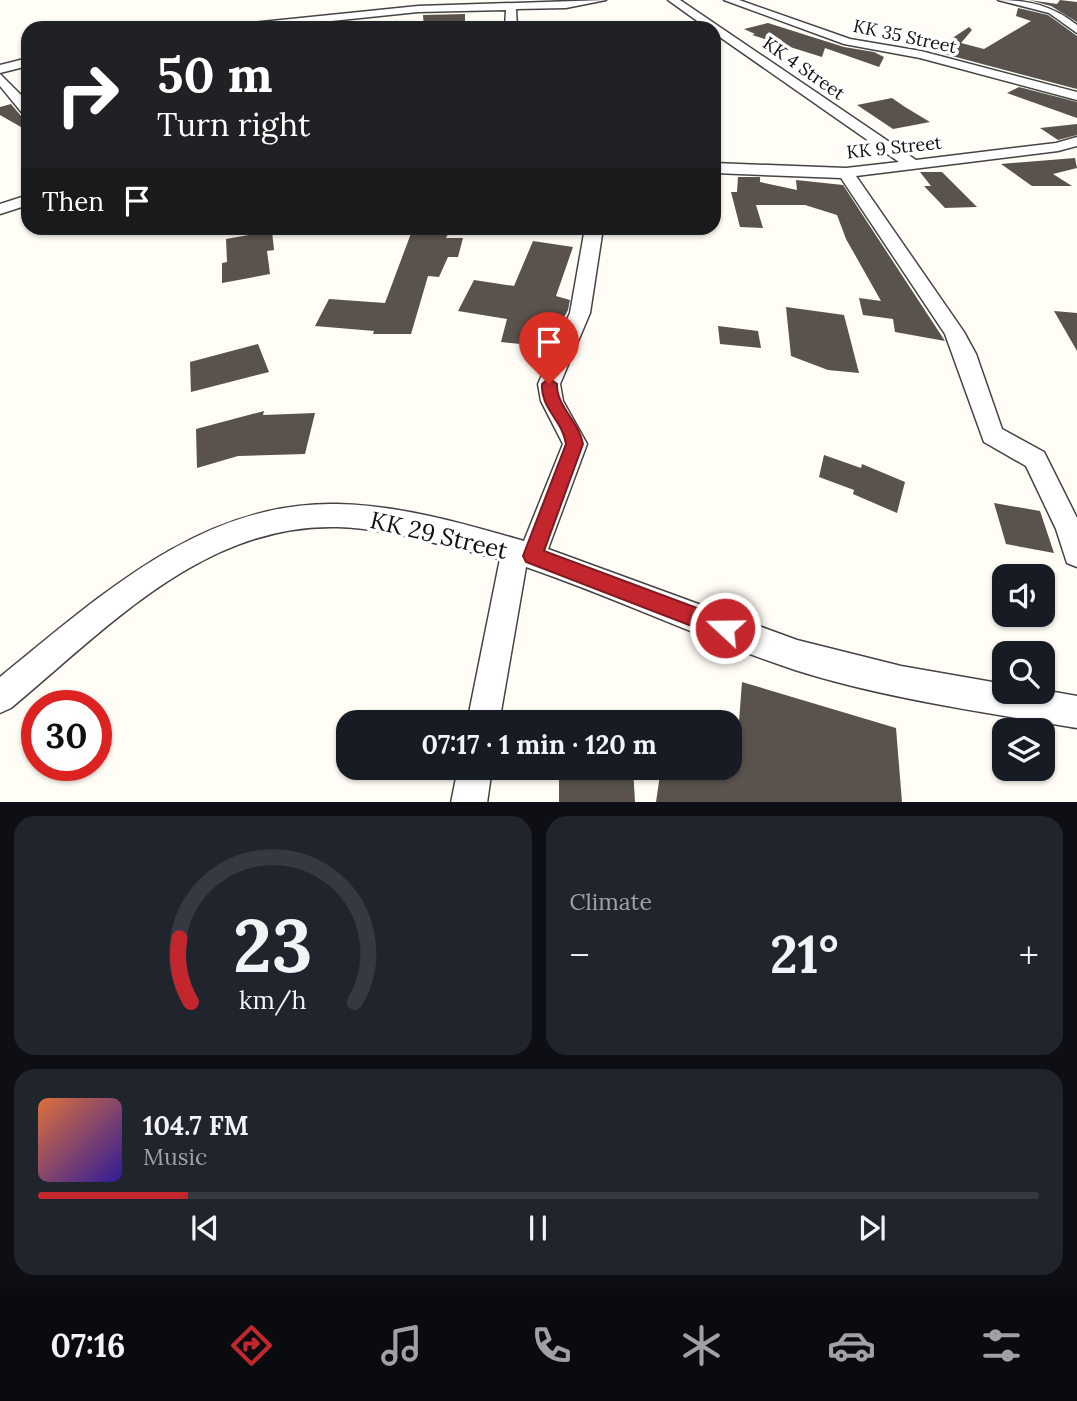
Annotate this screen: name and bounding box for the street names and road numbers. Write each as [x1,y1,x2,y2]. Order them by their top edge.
street label: KK 35 Street [851,14,959,58]
street label: KK 4 Street [759,31,849,105]
street label: KK 9 Street [845,131,943,163]
street label: KK 29 Street [367,504,511,566]

